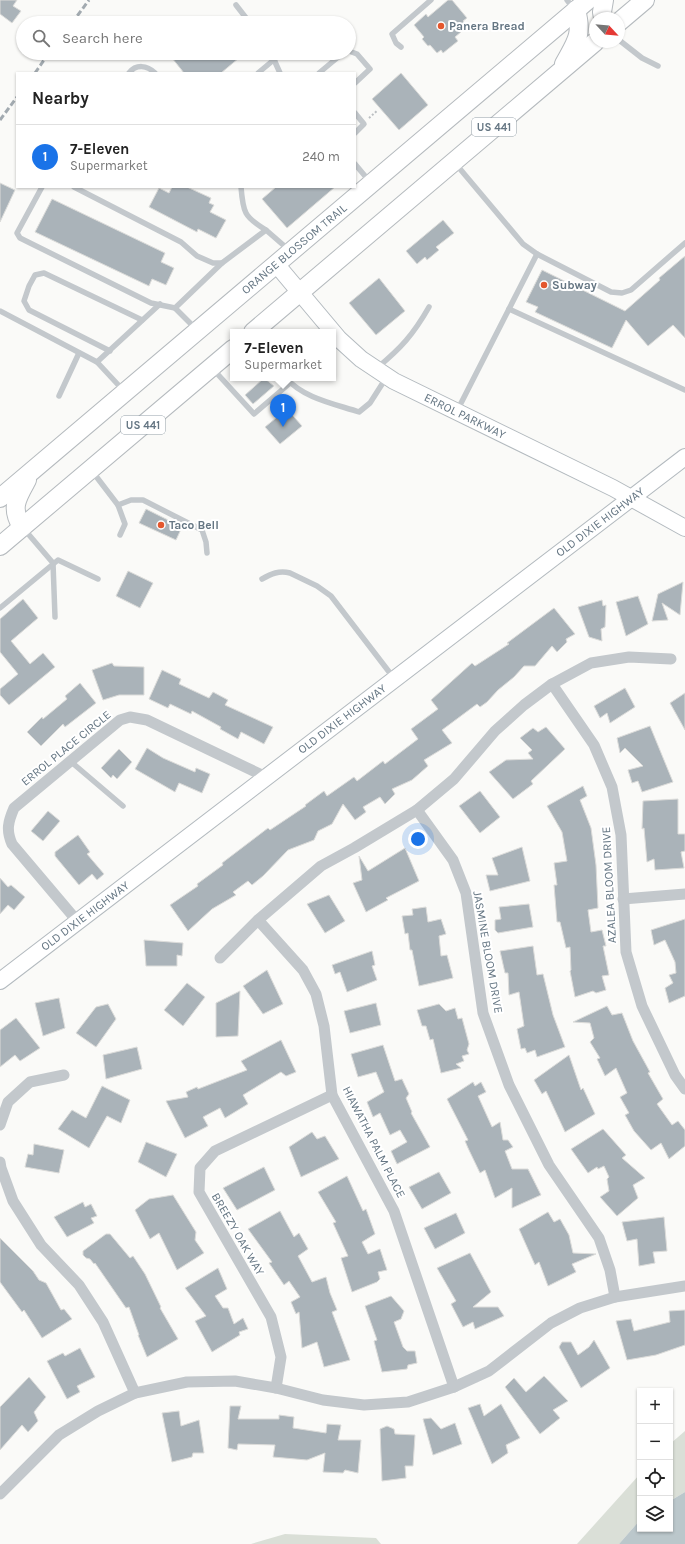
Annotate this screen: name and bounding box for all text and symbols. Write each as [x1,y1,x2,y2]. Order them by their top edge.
north arrow [589,12,625,48]
search box [16,16,356,60]
place label: Panera Bread [449,19,525,33]
marker: Panera Bread [436,21,446,31]
icon: search [30,27,52,49]
text: Search here [62,29,143,47]
text: Nearby [32,88,89,108]
road number: US 441 [472,118,516,136]
text: 7-Eleven [70,140,129,158]
text: 1 [43,149,47,164]
text: 240 m [302,149,340,164]
text: Supermarket [70,158,148,173]
street label: ORANGE BLOSSOM TRAIL [239,201,350,297]
place label: Subway [552,278,597,292]
marker: Subway [539,280,549,290]
popup [230,329,336,381]
text: 7-Eleven [244,339,304,357]
text: Supermarket [244,357,322,372]
street label: ERROL PARKWAY [422,390,508,442]
pin: 1 [270,394,296,427]
road number: US 441 [121,416,165,434]
street label: OLD DIXIE HIGHWAY [553,484,647,560]
place label: Taco Bell [169,518,219,532]
marker: Taco Bell [156,520,166,530]
street label: OLD DIXIE HIGHWAY [295,681,389,757]
street label: ERROL PLACE CIRCLE [18,707,114,789]
street label: AZALEA BLOOM DRIVE [599,826,619,944]
your location [408,829,428,849]
street label: OLD DIXIE HIGHWAY [38,878,132,954]
street label: JASMINE BLOOM DRIVE [470,890,506,1014]
street label: HIAWATHA PALM PLACE [340,1084,408,1200]
street label: BREEZY OAK WAY [209,1190,268,1278]
map controls [637,1388,673,1532]
button: + [637,1388,673,1424]
button: − [637,1424,673,1460]
button: locate [637,1460,673,1496]
button: layers [637,1496,673,1532]

